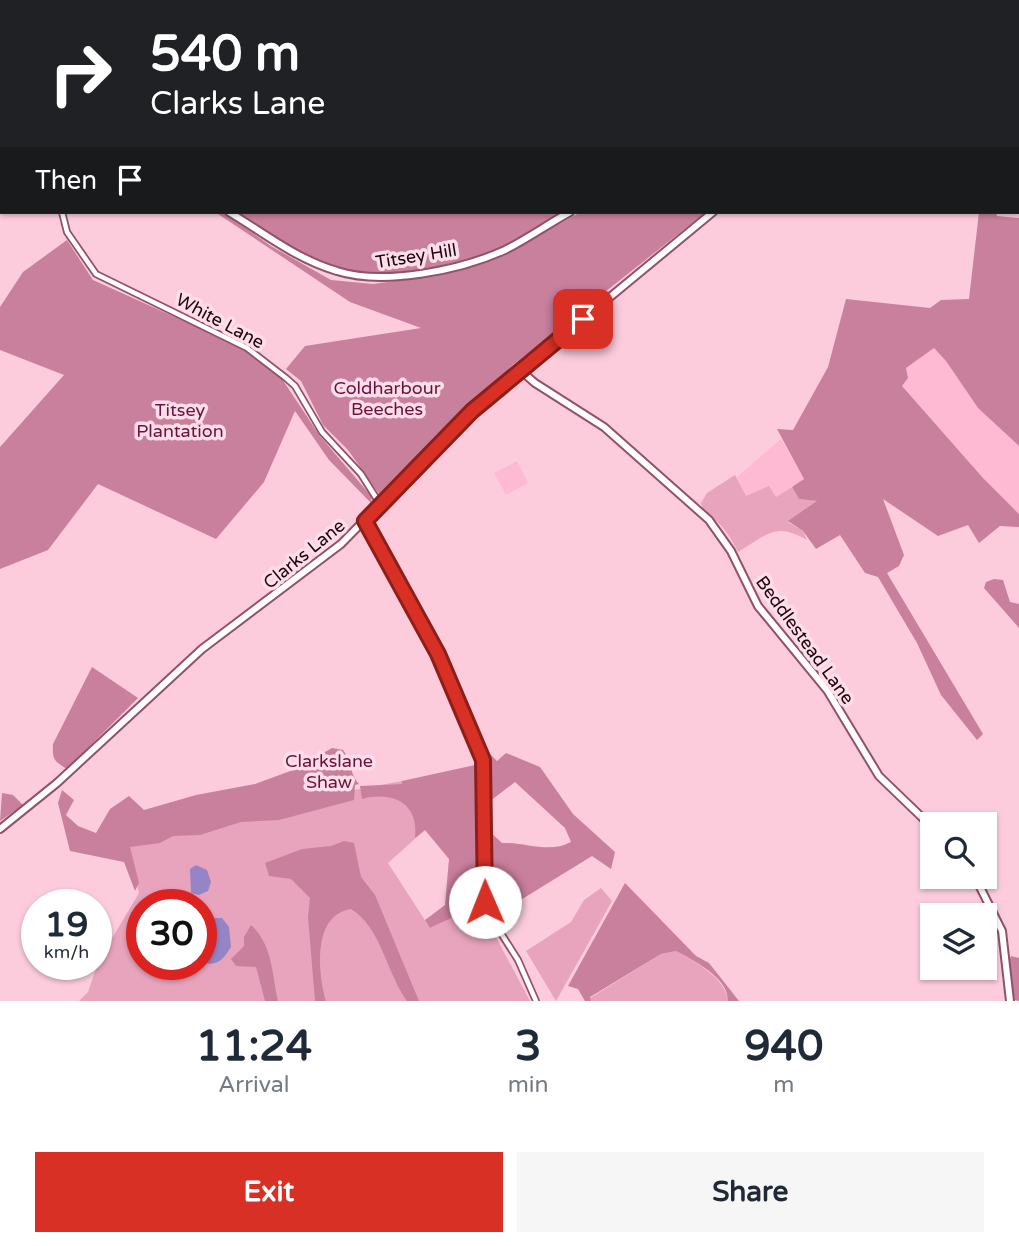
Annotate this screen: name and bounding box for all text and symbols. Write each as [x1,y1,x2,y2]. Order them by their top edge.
text: 540 m [150,25,300,84]
icon: right [35,28,126,119]
text: Clarks Lane [150,85,325,123]
icon: arrive [111,161,149,199]
text: Then [35,165,97,196]
street label: Titsey Hill [374,239,458,273]
street label: White Lane [172,289,268,353]
pin [553,289,613,349]
icon: arrive [564,300,602,338]
park label: Coldharbour Beeches [333,377,441,420]
park label: Titsey Plantation [136,399,224,442]
street label: Clarks Lane [259,514,349,594]
street label: Beddlestead Lane [751,572,859,708]
park label: Clarkslane Shaw [285,750,373,793]
map controls [920,812,997,980]
button: search [920,812,997,889]
position arrow [448,865,522,939]
speed limit sign: 30 [126,889,217,980]
button: layers [920,903,997,980]
text: 19 [45,904,88,946]
text: km/h [44,941,89,963]
text: 11:24 [196,1021,312,1072]
text: 3 [515,1021,541,1072]
text: 940 [744,1021,823,1072]
text: Arrival [218,1071,289,1099]
text: min [508,1071,549,1099]
text: m [773,1071,794,1099]
button: Exit [35,1152,503,1232]
button: Share [517,1152,984,1232]

